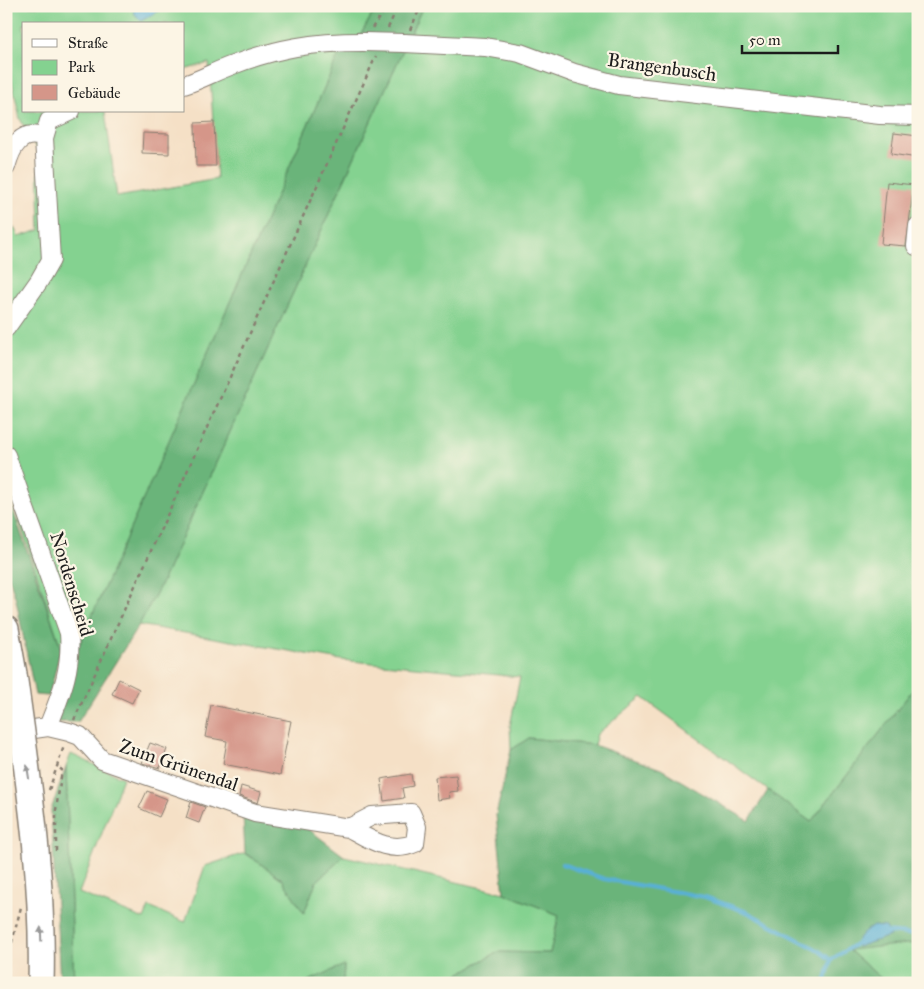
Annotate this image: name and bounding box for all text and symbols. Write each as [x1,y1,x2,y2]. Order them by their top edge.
legend [22,22,185,112]
scale bar [742,22,838,54]
text: 50 m [749,31,781,49]
text: Straße [68,34,108,52]
street label: Brangenbusch [606,48,718,87]
text: Park [68,58,95,76]
text: Gebäude [68,84,121,102]
street label: Nordenscheid [45,529,99,640]
street label: Zum Grünendal [116,734,242,796]
one-way arrow [24,764,32,780]
one-way arrow [37,926,45,942]

